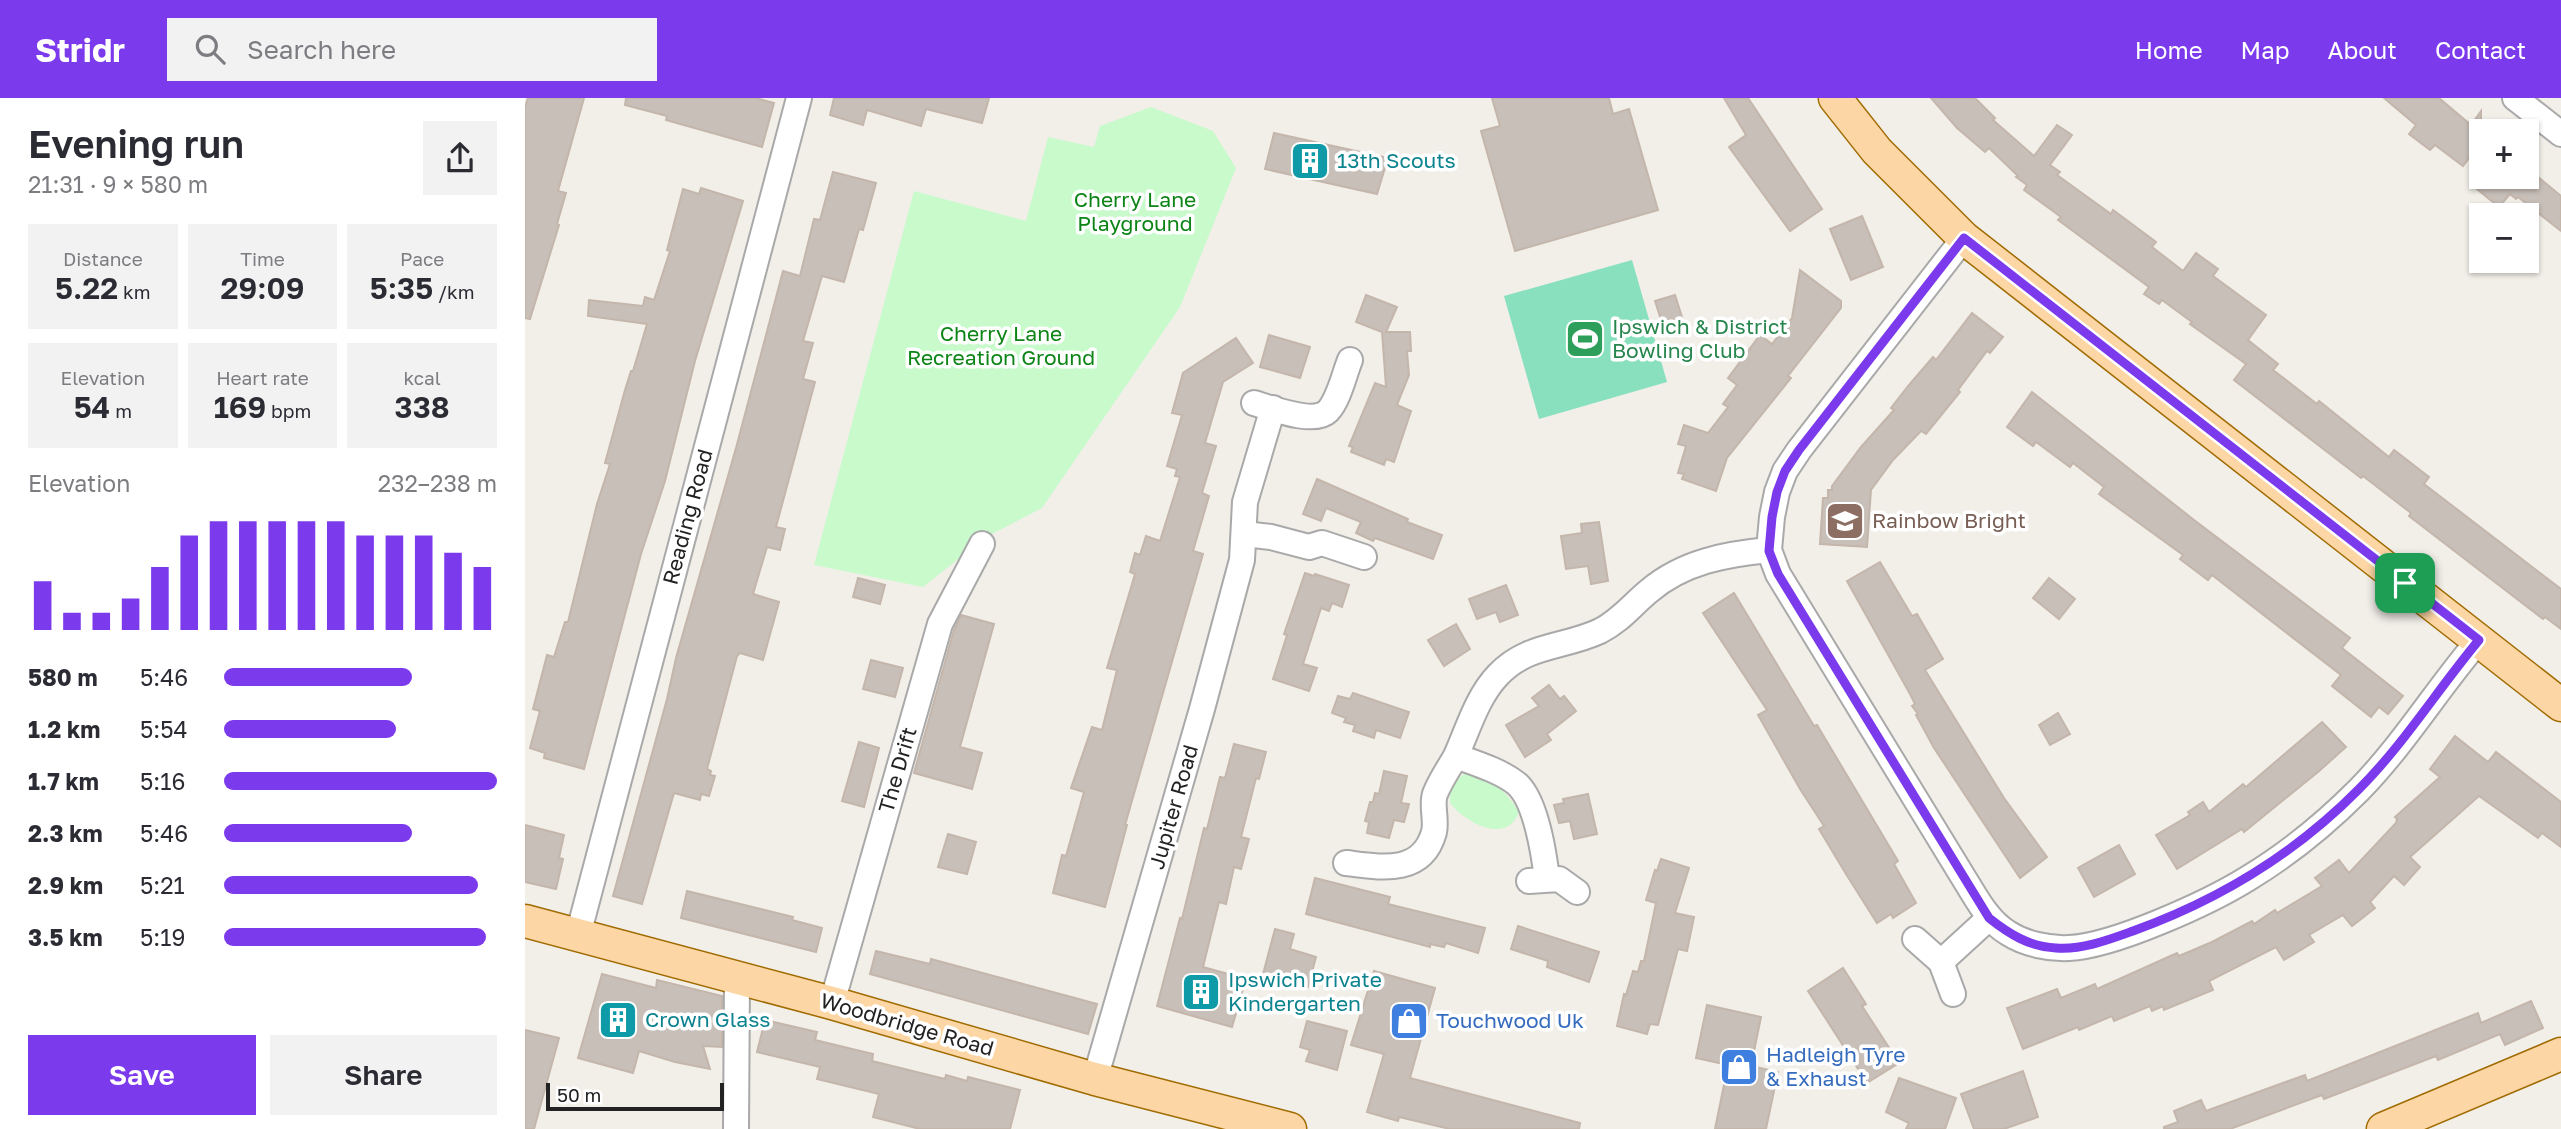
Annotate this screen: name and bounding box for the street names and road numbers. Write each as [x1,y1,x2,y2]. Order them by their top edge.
street label: Reading Road [656,446,718,587]
street label: The Drift [872,724,922,816]
street label: Jupiter Road [1143,741,1203,872]
street label: Woodbridge Road [818,987,997,1061]

